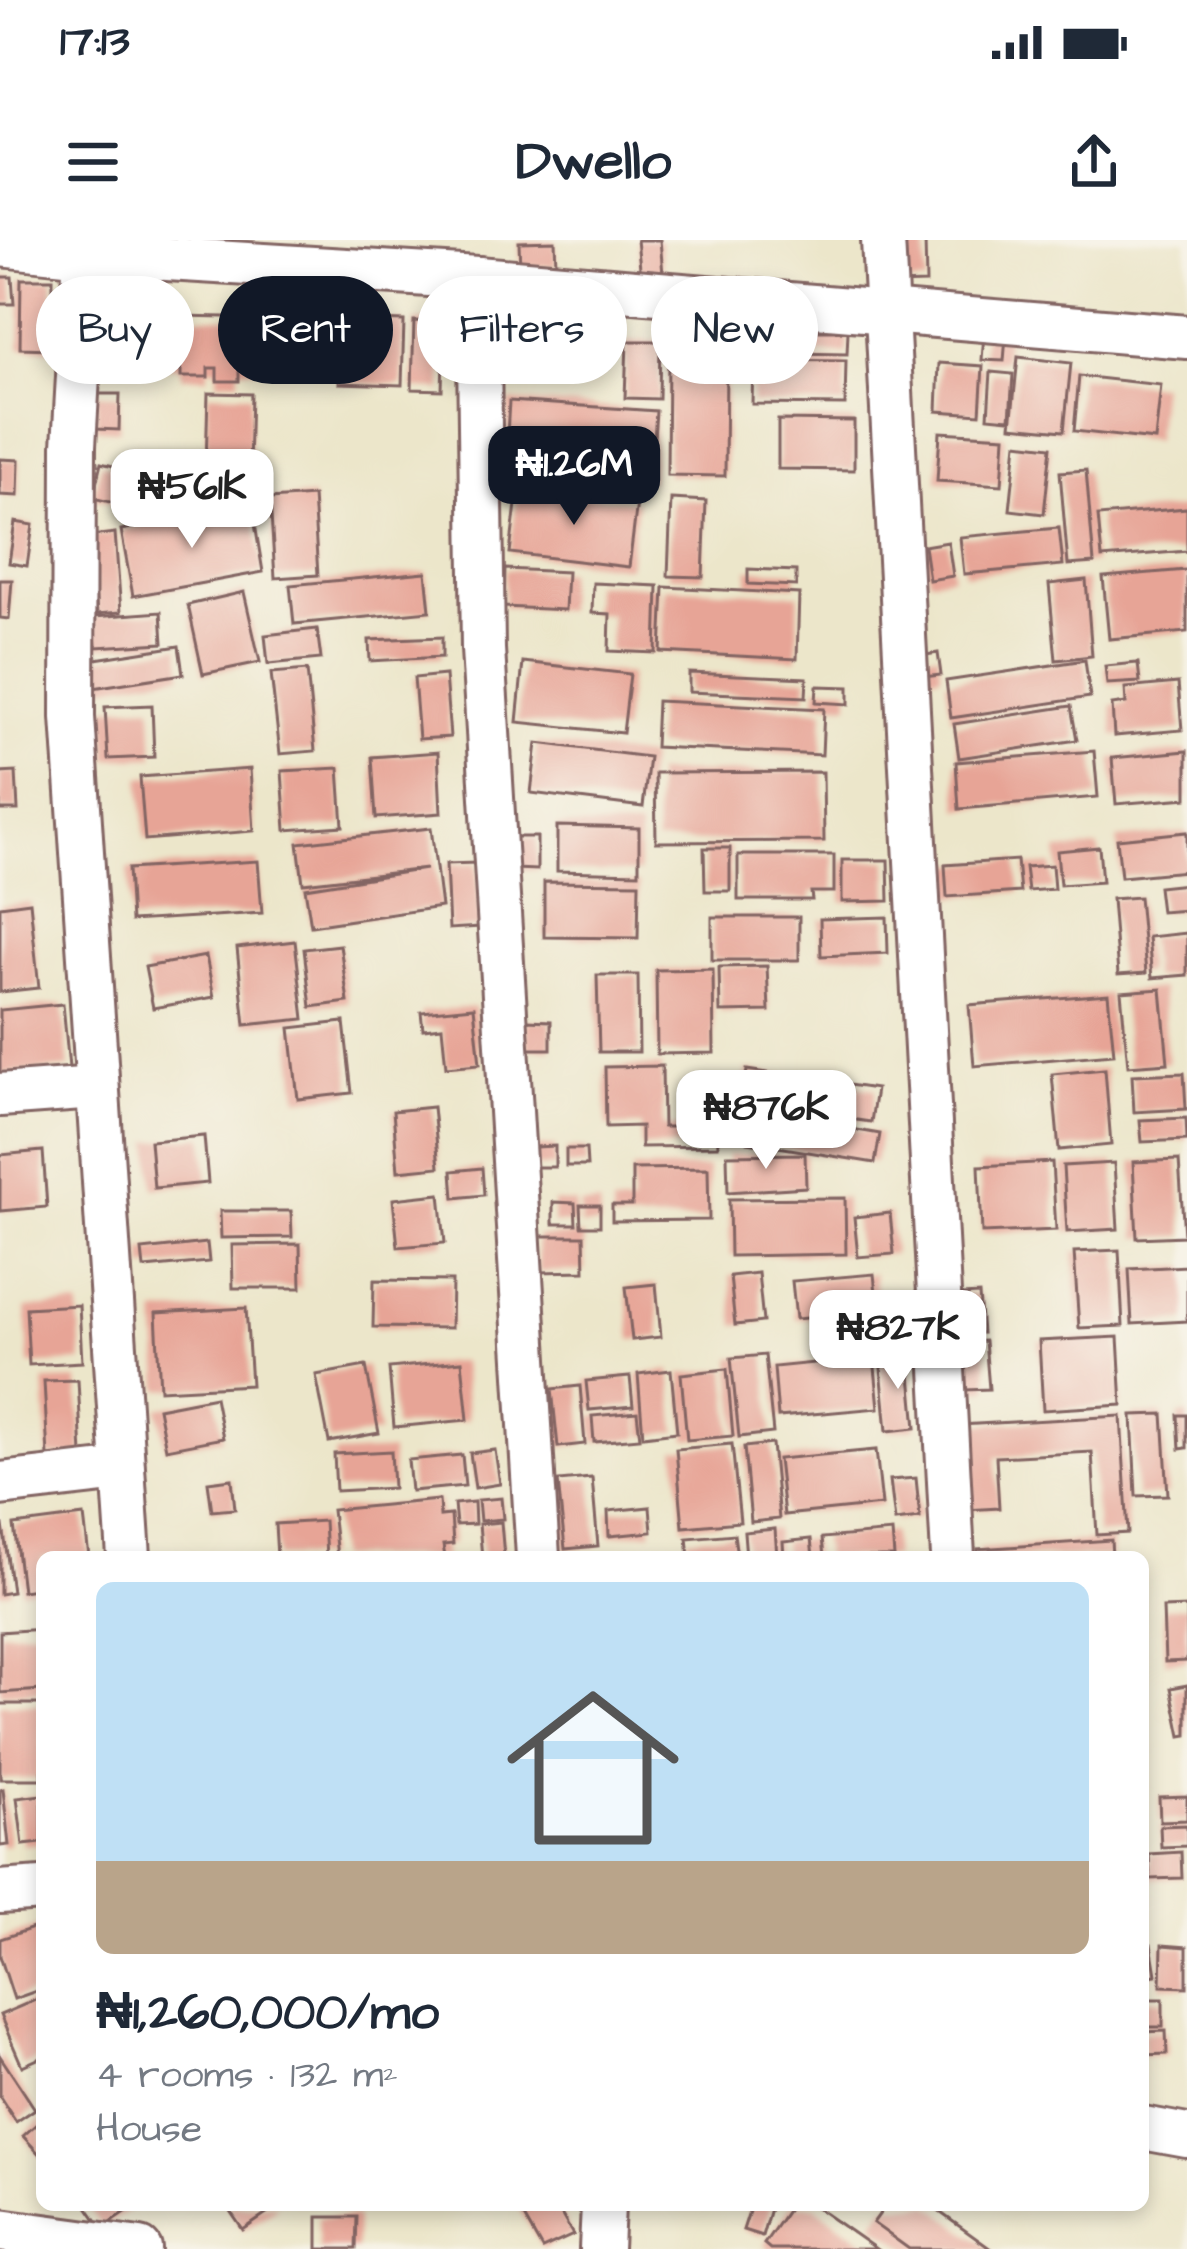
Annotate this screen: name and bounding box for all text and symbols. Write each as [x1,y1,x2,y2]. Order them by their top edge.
text: 17:13 [60,11,130,73]
text: Dwello [516,125,671,200]
icon: menu [60,129,126,195]
icon: share [1061,129,1127,195]
chip: Buy [36,276,194,384]
chip: Rent [218,276,393,384]
chip: Filters [417,276,627,384]
chip: New [651,276,818,384]
pin: ₦1.26M [476,426,672,528]
text: ₦1.26M [515,438,633,492]
pin: ₦561K [108,449,276,551]
text: ₦561K [138,461,246,515]
pin: ₦876K [682,1070,850,1172]
text: ₦876K [703,1082,829,1136]
pin: ₦827K [814,1290,982,1392]
text: ₦827K [836,1302,960,1356]
icon: home [485,1660,701,1876]
text: ₦1,260,000/mo [96,1978,439,2049]
text: 4 rooms · 132 m² [96,2049,398,2103]
text: House [96,2103,202,2157]

